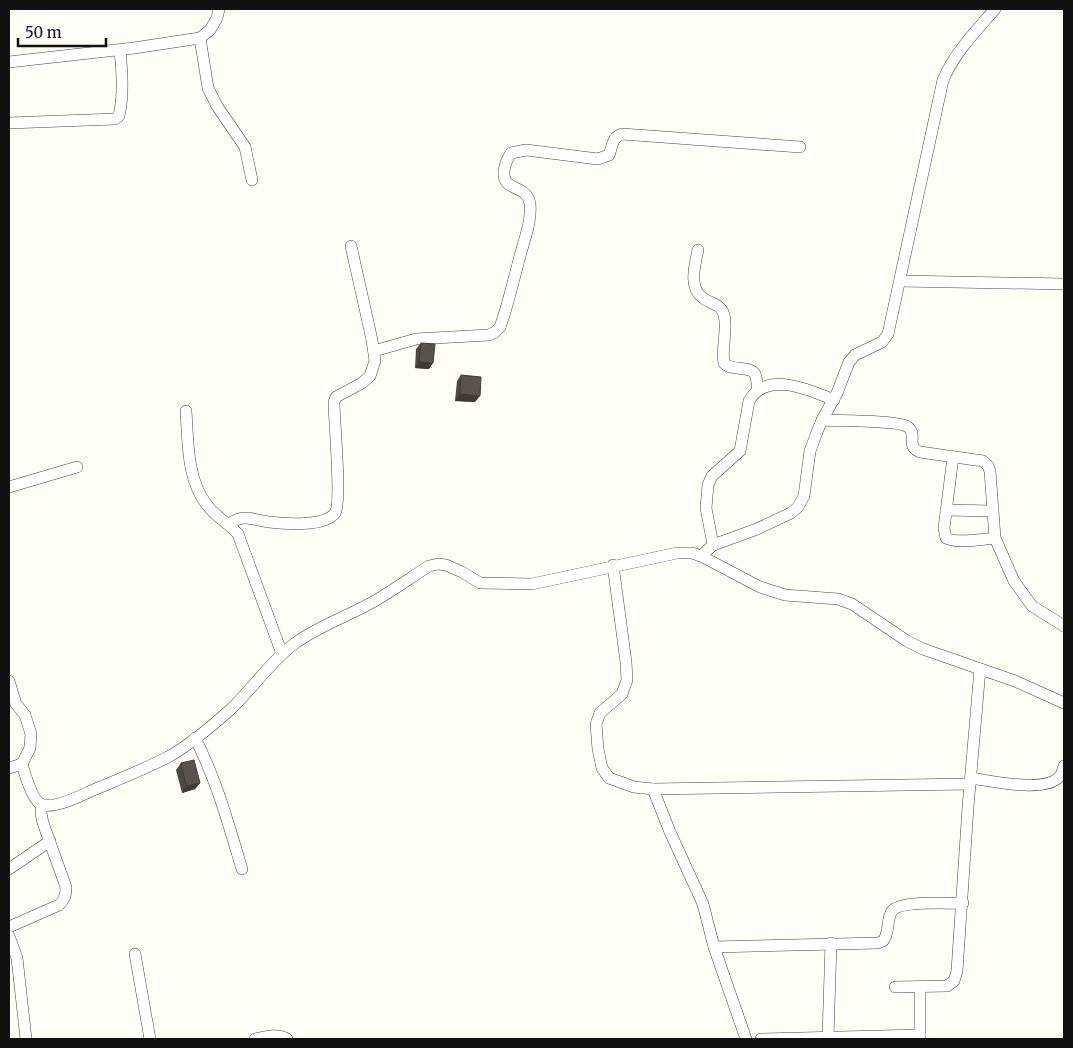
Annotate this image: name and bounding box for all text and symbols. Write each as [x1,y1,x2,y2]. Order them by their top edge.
scale bar [18,15,105,47]
text: 50 m [25,23,62,42]

